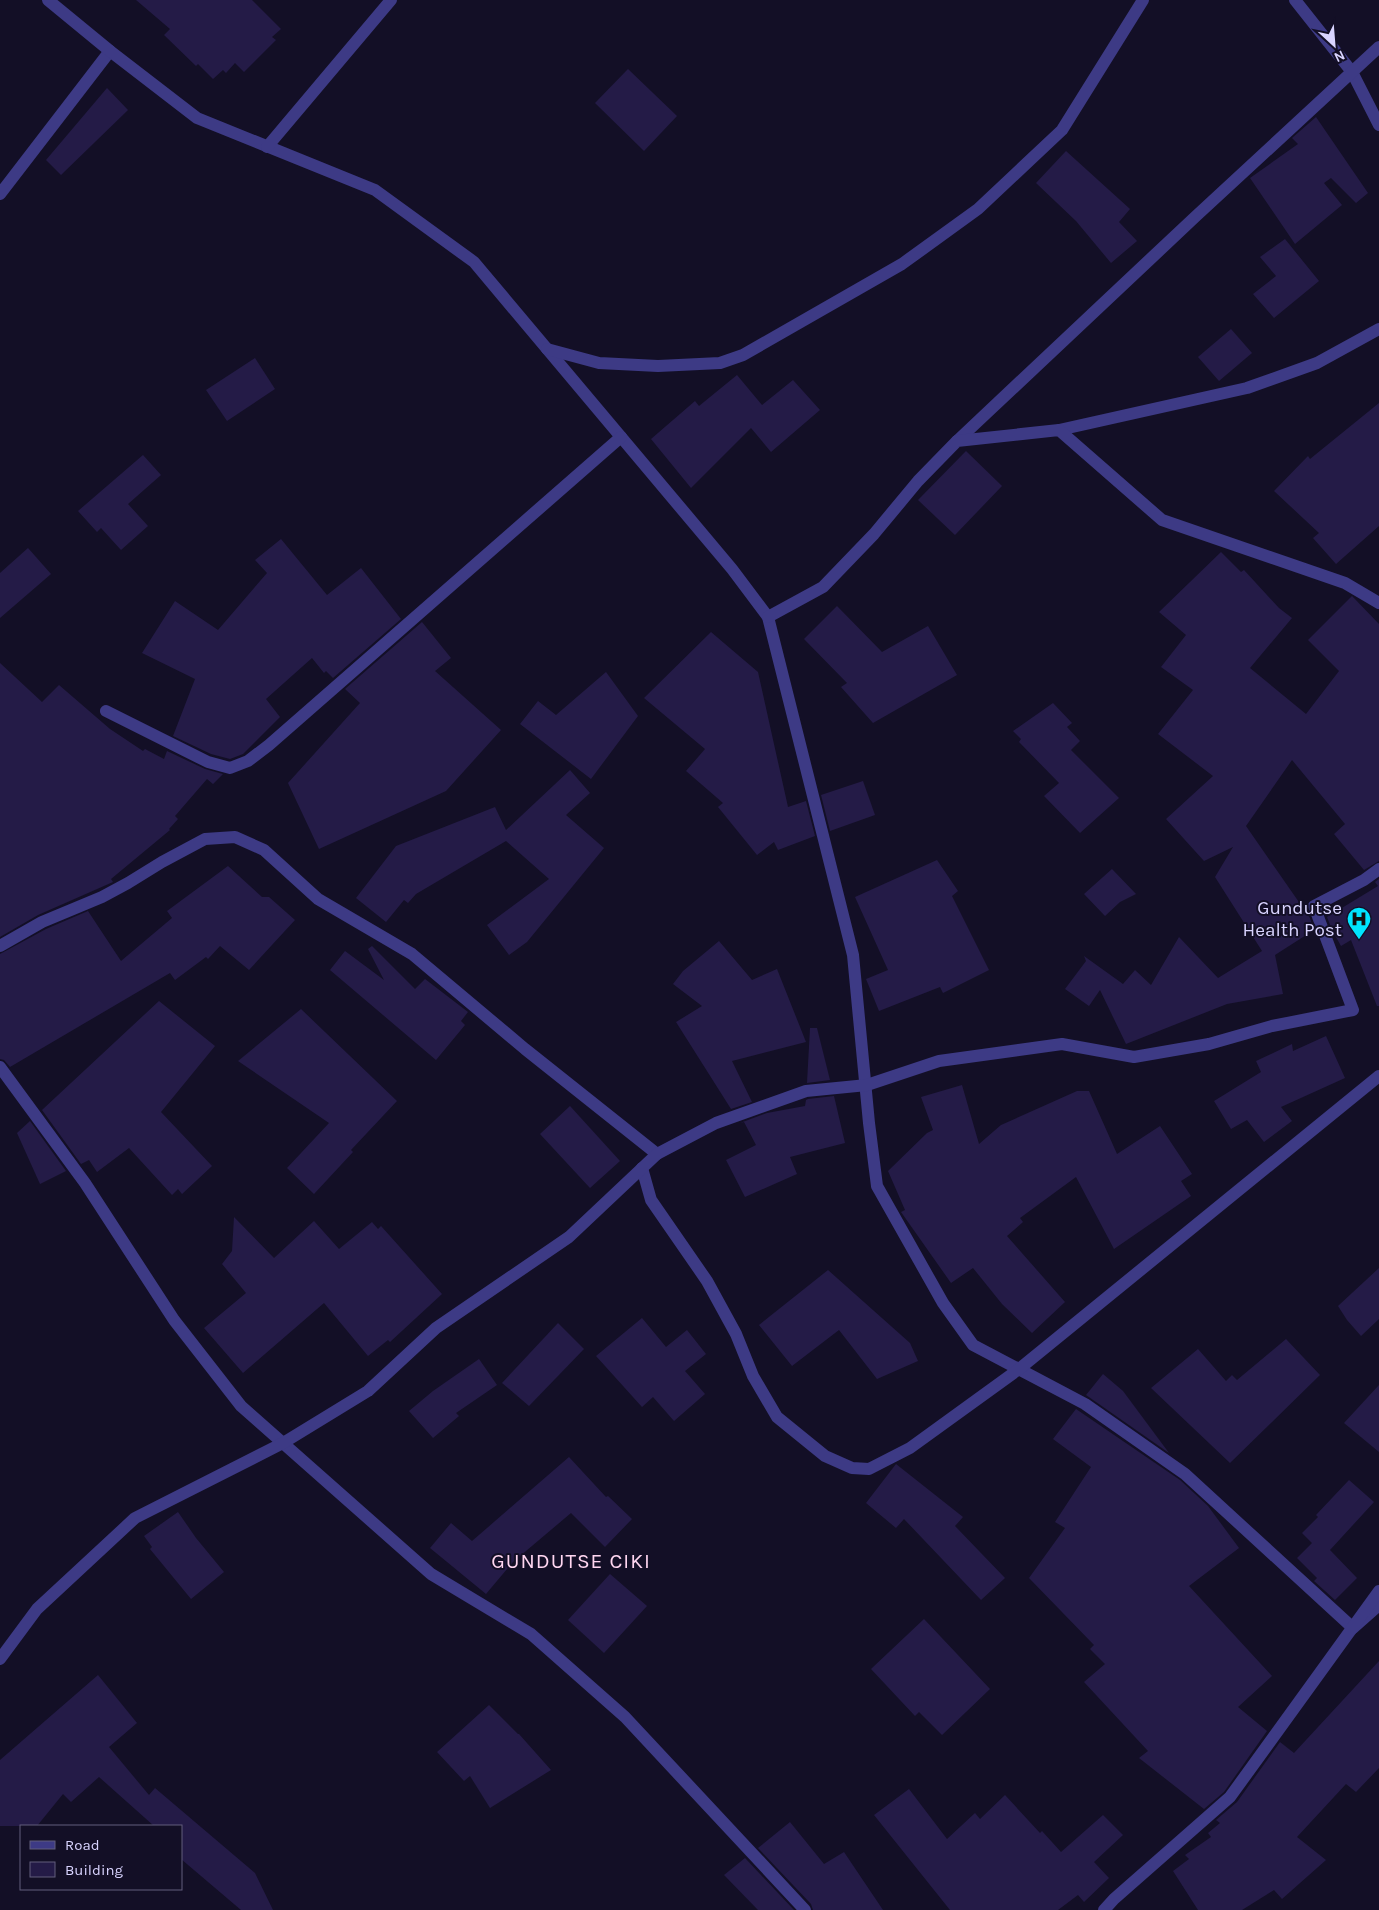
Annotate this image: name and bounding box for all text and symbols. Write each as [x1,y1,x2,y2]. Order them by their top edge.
north arrow [1309,20,1359,70]
text: N [1331,46,1348,66]
place label: Gundutse Health Post [1243,897,1342,941]
hospital icon: Gundutse Health Post [1346,906,1372,940]
district label: GUNDUTSE CIKI [491,1549,651,1573]
legend [20,1825,182,1890]
text: Road [65,1836,100,1854]
text: Building [65,1861,123,1879]

